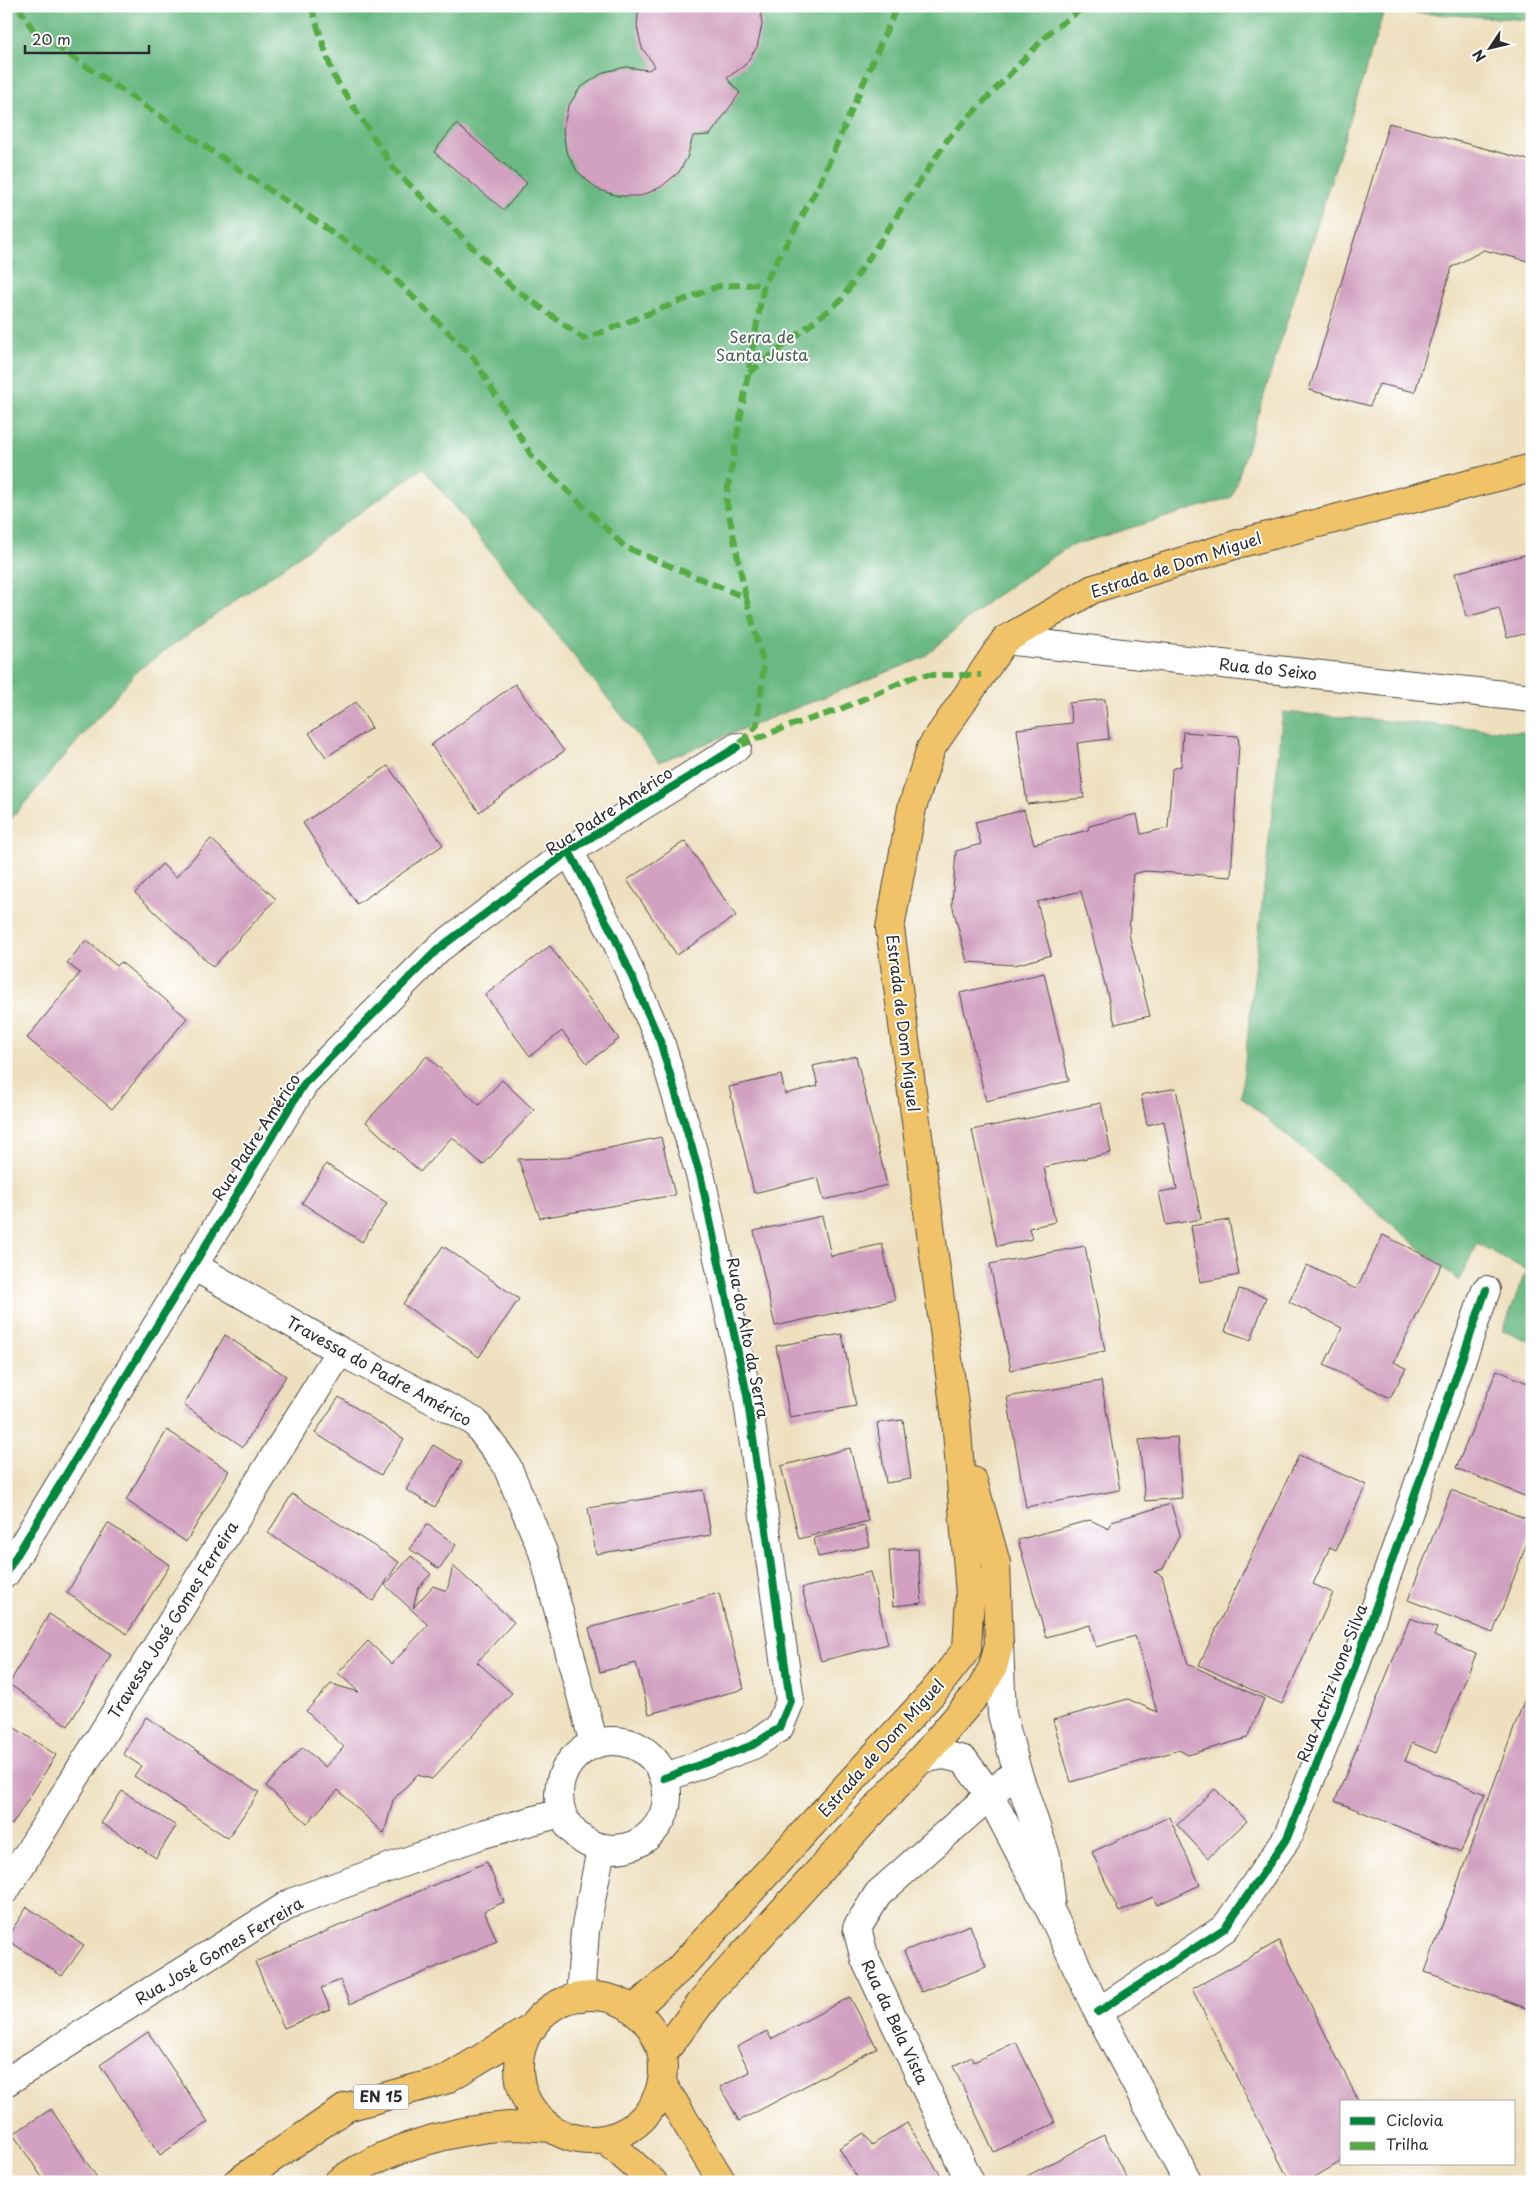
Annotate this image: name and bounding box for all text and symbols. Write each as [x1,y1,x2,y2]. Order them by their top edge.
scale bar [25,22,149,54]
north arrow [1466,22,1516,72]
text: 20 m [32,27,71,50]
text: N [1467,45,1491,66]
park label: Serra de Santa Justa [716,324,808,366]
street label: Estrada de Dom Miguel [1087,525,1264,603]
street label: Rua do Seixo [1218,651,1318,685]
street label: Rua Padre Américo [540,760,677,860]
street label: Estrada de Dom Miguel [881,933,927,1113]
street label: Rua Padre Américo [205,1068,305,1205]
street label: Rua do Alto da Serra [722,1255,776,1420]
street label: Travessa do Padre Américo [282,1309,477,1431]
street label: Travessa José Gomes Ferreira [101,1516,243,1723]
street label: Rua Actriz Ivone Silva [1290,1600,1372,1765]
street label: Estrada de Dom Miguel [812,1673,949,1822]
street label: Rua José Gomes Ferreira [130,1890,307,2010]
street label: Rua da Bela Vista [856,1955,935,2088]
road number: EN 15 [354,2084,408,2110]
legend [1340,2100,1516,2166]
text: Ciclovia [1386,2108,1444,2131]
text: Trilha [1386,2132,1429,2155]

